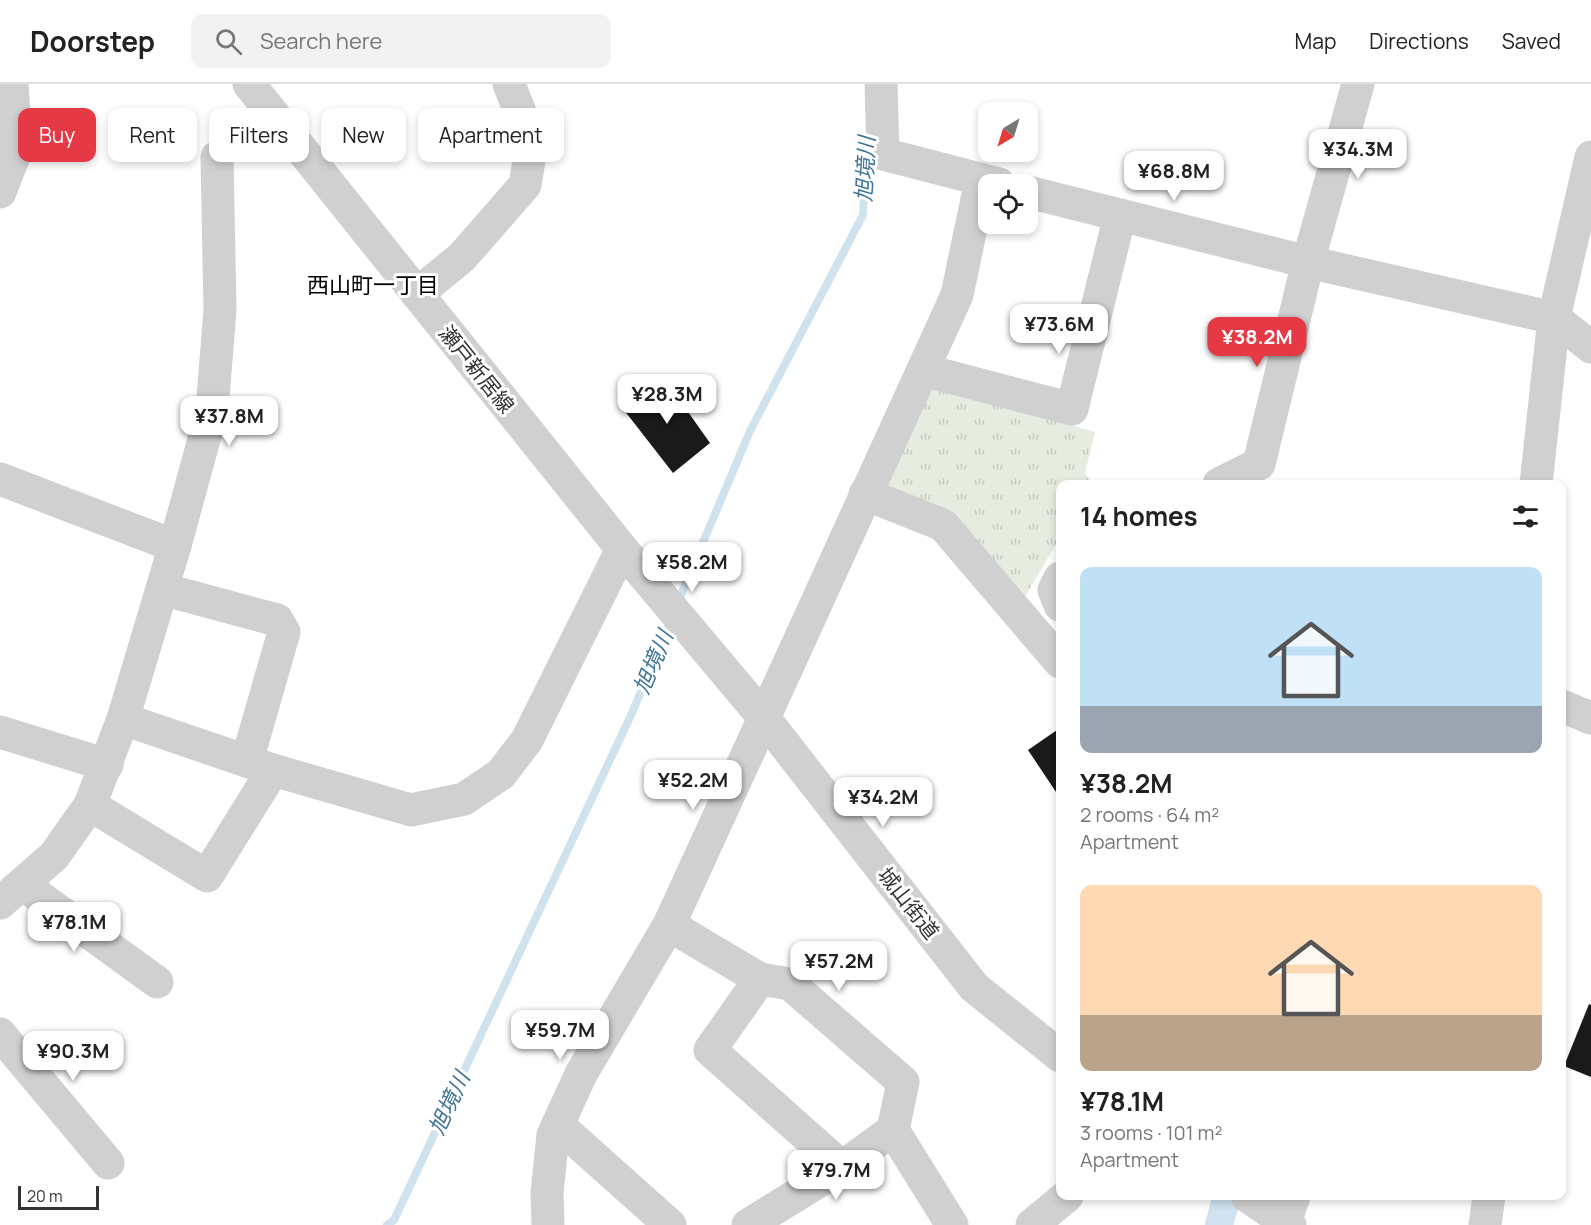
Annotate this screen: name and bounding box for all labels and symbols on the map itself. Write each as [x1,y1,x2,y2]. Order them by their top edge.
north arrow [978,102,1038,162]
pin: ¥34.3M [1309,129,1407,180]
water label: 旭境川 [848,133,882,203]
pin: ¥68.8M [1125,151,1223,202]
district label: 西山町一丁目 [307,270,439,300]
pin: ¥73.6M [1010,304,1108,355]
pin: ¥38.2M [1208,317,1306,368]
street label: 瀬戸新居線 [433,319,521,419]
pin: ¥28.3M [618,374,716,425]
pin: ¥37.8M [180,396,278,447]
pin: ¥58.2M [643,542,741,593]
water label: 旭境川 [626,624,680,698]
pin: ¥52.2M [644,760,742,811]
pin: ¥34.2M [834,777,932,828]
street label: 城山街道 [872,861,946,945]
pin: ¥78.1M [25,902,123,953]
pin: ¥57.2M [790,941,888,992]
pin: ¥59.7M [511,1010,609,1061]
pin: ¥90.3M [24,1031,122,1082]
water label: 旭境川 [421,1065,477,1139]
pin: ¥79.7M [787,1150,885,1201]
scale bar [18,1183,99,1210]

